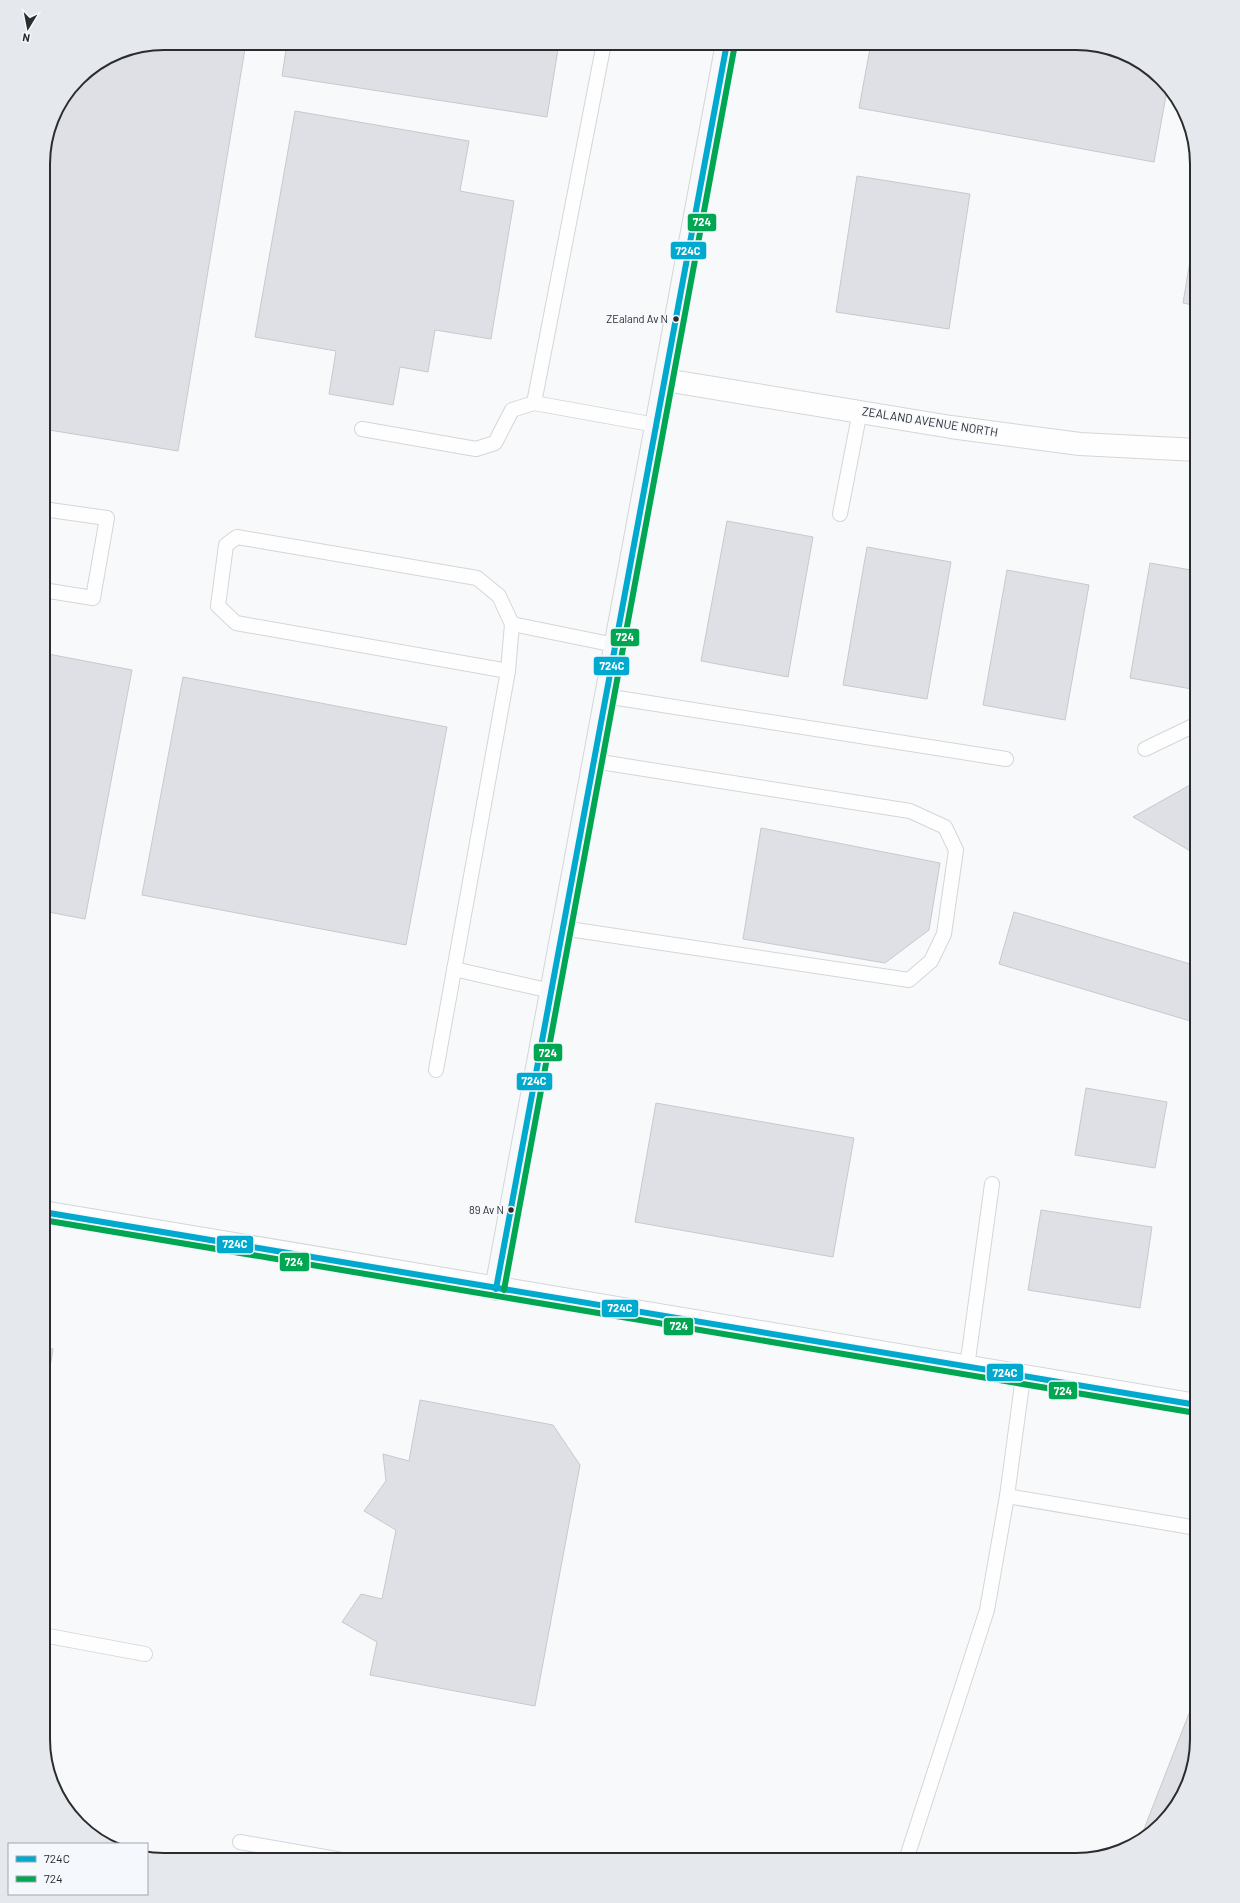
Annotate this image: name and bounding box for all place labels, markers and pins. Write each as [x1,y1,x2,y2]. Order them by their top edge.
place label: ZEaland Av N [606,312,668,325]
marker: ZEaland Av N [671,314,681,324]
place label: 89 Av N [469,1203,504,1216]
marker: 89 Av N [506,1205,516,1215]

